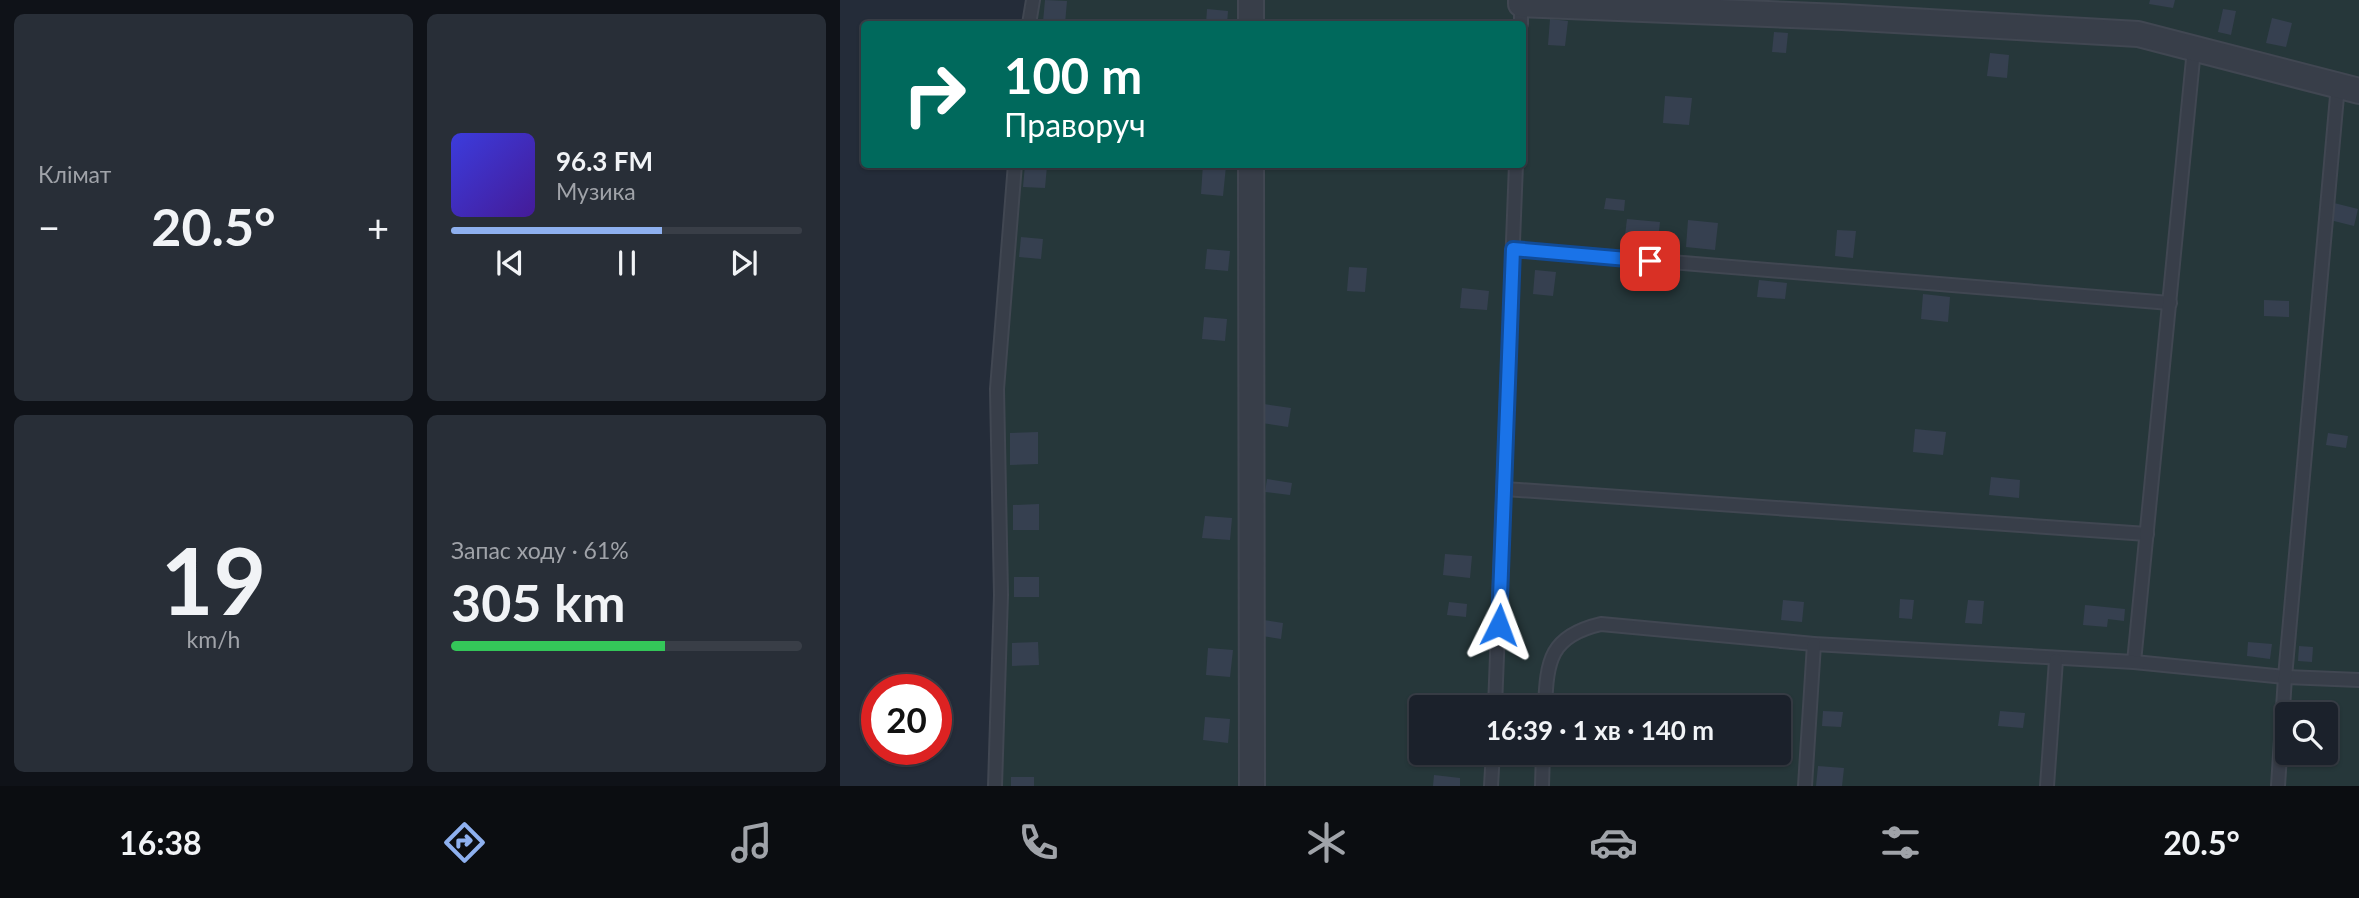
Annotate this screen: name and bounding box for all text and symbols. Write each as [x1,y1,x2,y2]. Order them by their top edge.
text: 100 m [1004,46,1142,104]
icon: right [889,49,980,140]
text: Праворуч [1004,105,1146,144]
text: 96.3 FM [556,145,653,177]
text: Клімат [38,160,111,188]
text: Музика [556,177,636,205]
text: 20.5° [151,195,276,257]
text: − [38,204,60,250]
text: + [367,204,389,250]
pin [1620,231,1680,291]
icon: arrive [1631,242,1669,280]
icon: previous [491,244,529,282]
icon: pause [608,244,646,282]
icon: next [725,244,763,282]
text: 19 [161,525,266,634]
text: Запас ходу · 61% [451,536,629,564]
text: 305 km [451,571,625,633]
position arrow [1462,588,1536,662]
text: km/h [187,625,240,653]
speed limit sign: 20 [861,674,952,765]
map controls [2275,702,2338,765]
button: search [2275,702,2338,765]
text: 16:39 · 1 хв · 140 m [1486,714,1714,746]
icon: directions [440,818,489,867]
icon: music [727,818,776,867]
icon: phone [1014,818,1063,867]
icon: climate [1302,818,1351,867]
icon: car [1589,818,1638,867]
icon: filters [1876,818,1925,867]
text: 16:38 [119,823,202,862]
text: 20.5° [2163,823,2240,862]

